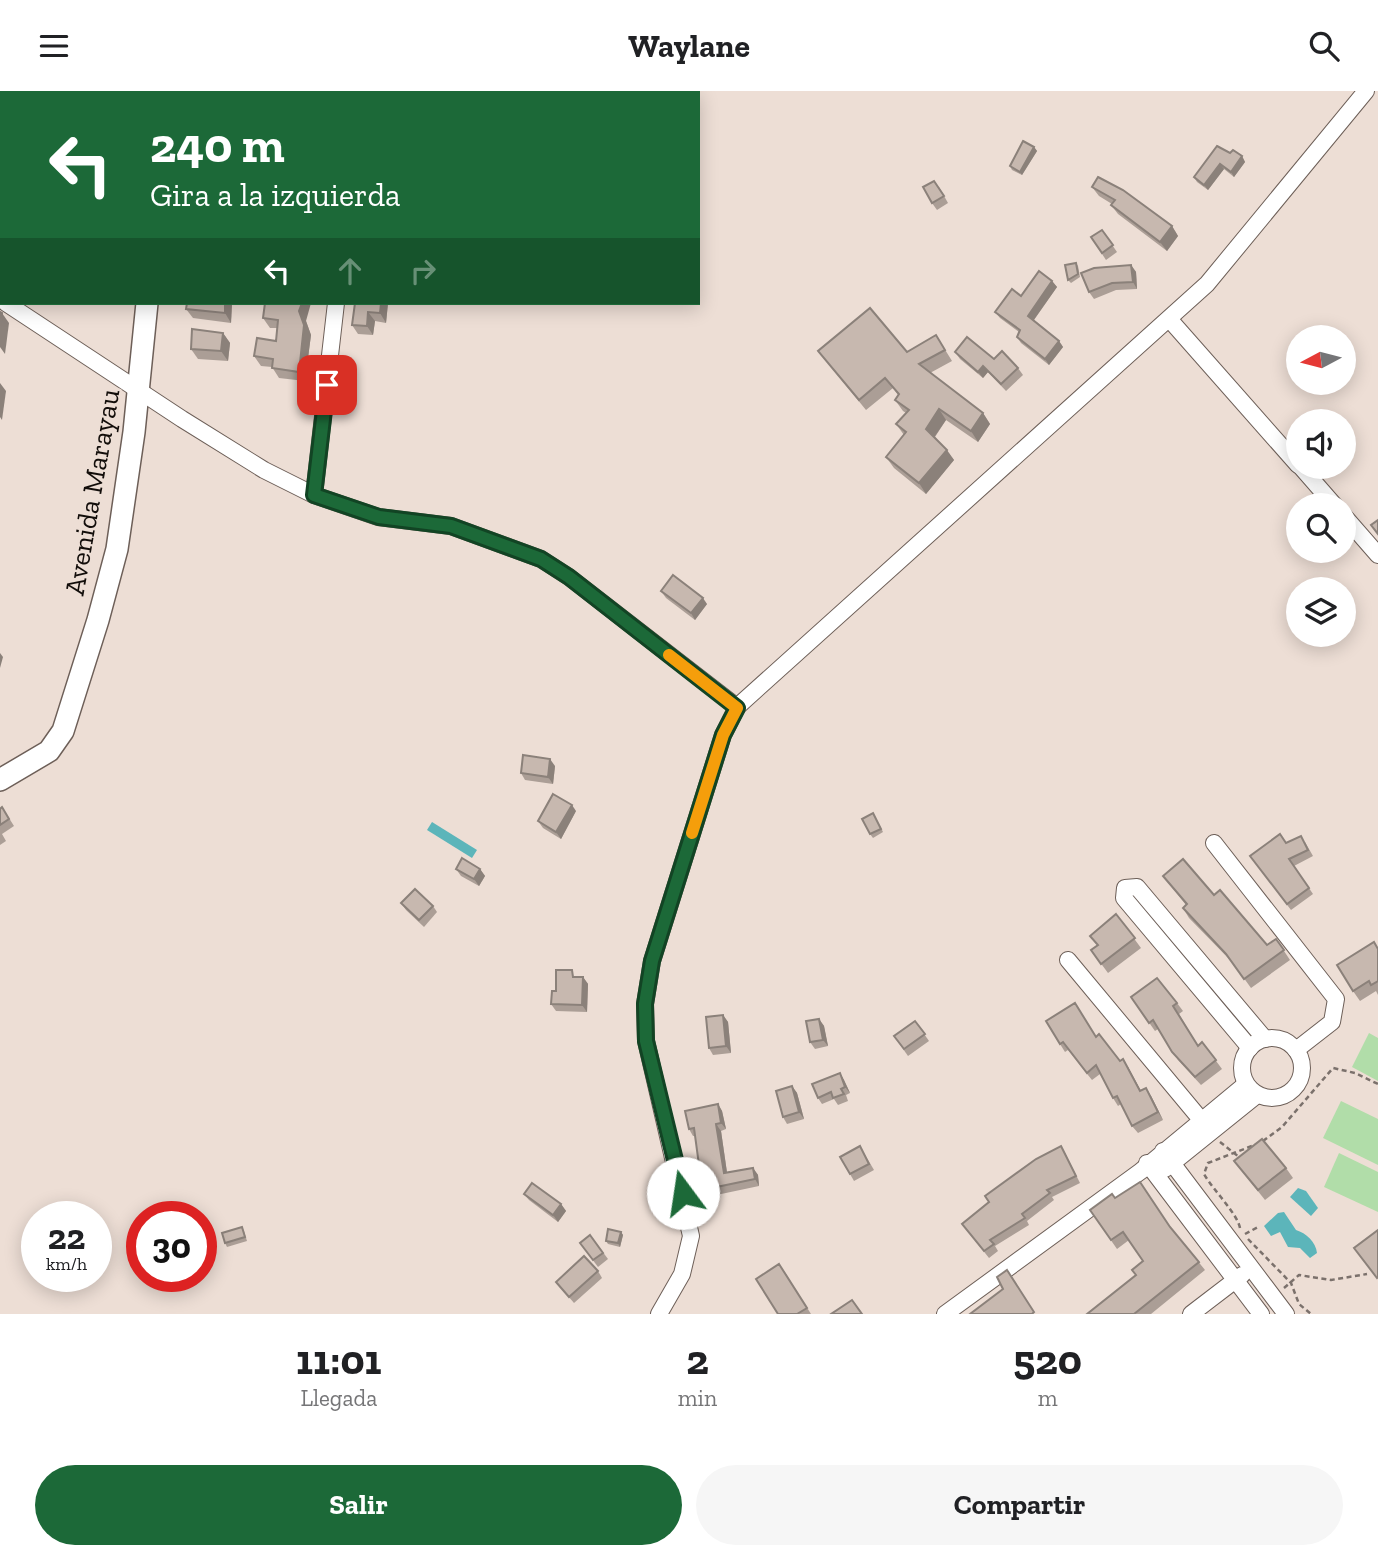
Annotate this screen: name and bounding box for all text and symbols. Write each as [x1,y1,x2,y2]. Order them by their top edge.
icon: menu [35,27,73,65]
text: Waylane [628,27,750,65]
icon: search [1305,27,1343,65]
text: 240 m [150,116,285,175]
icon: left [35,119,126,210]
text: Gira a la izquierda [150,176,401,214]
icon: left [258,252,296,290]
icon: ahead [331,252,369,290]
icon: right [404,252,442,290]
north arrow [1286,325,1356,395]
map controls [1286,325,1356,647]
pin [297,355,357,415]
icon: arrive [308,366,346,404]
street label: Avenida Marayau [58,386,126,598]
button: sound [1286,409,1356,479]
button: search [1286,493,1356,563]
button: layers [1286,577,1356,647]
position arrow [646,1156,720,1230]
speed limit sign: 30 [126,1201,217,1292]
text: 22 [48,1216,85,1258]
text: km/h [46,1253,87,1275]
text: 11:01 [296,1334,382,1385]
text: 2 [686,1334,709,1385]
text: 520 [1013,1334,1082,1385]
text: Llegada [300,1384,377,1412]
text: min [678,1384,717,1412]
text: m [1038,1384,1057,1412]
button: Salir [35,1465,682,1545]
button: Compartir [696,1465,1343,1545]

